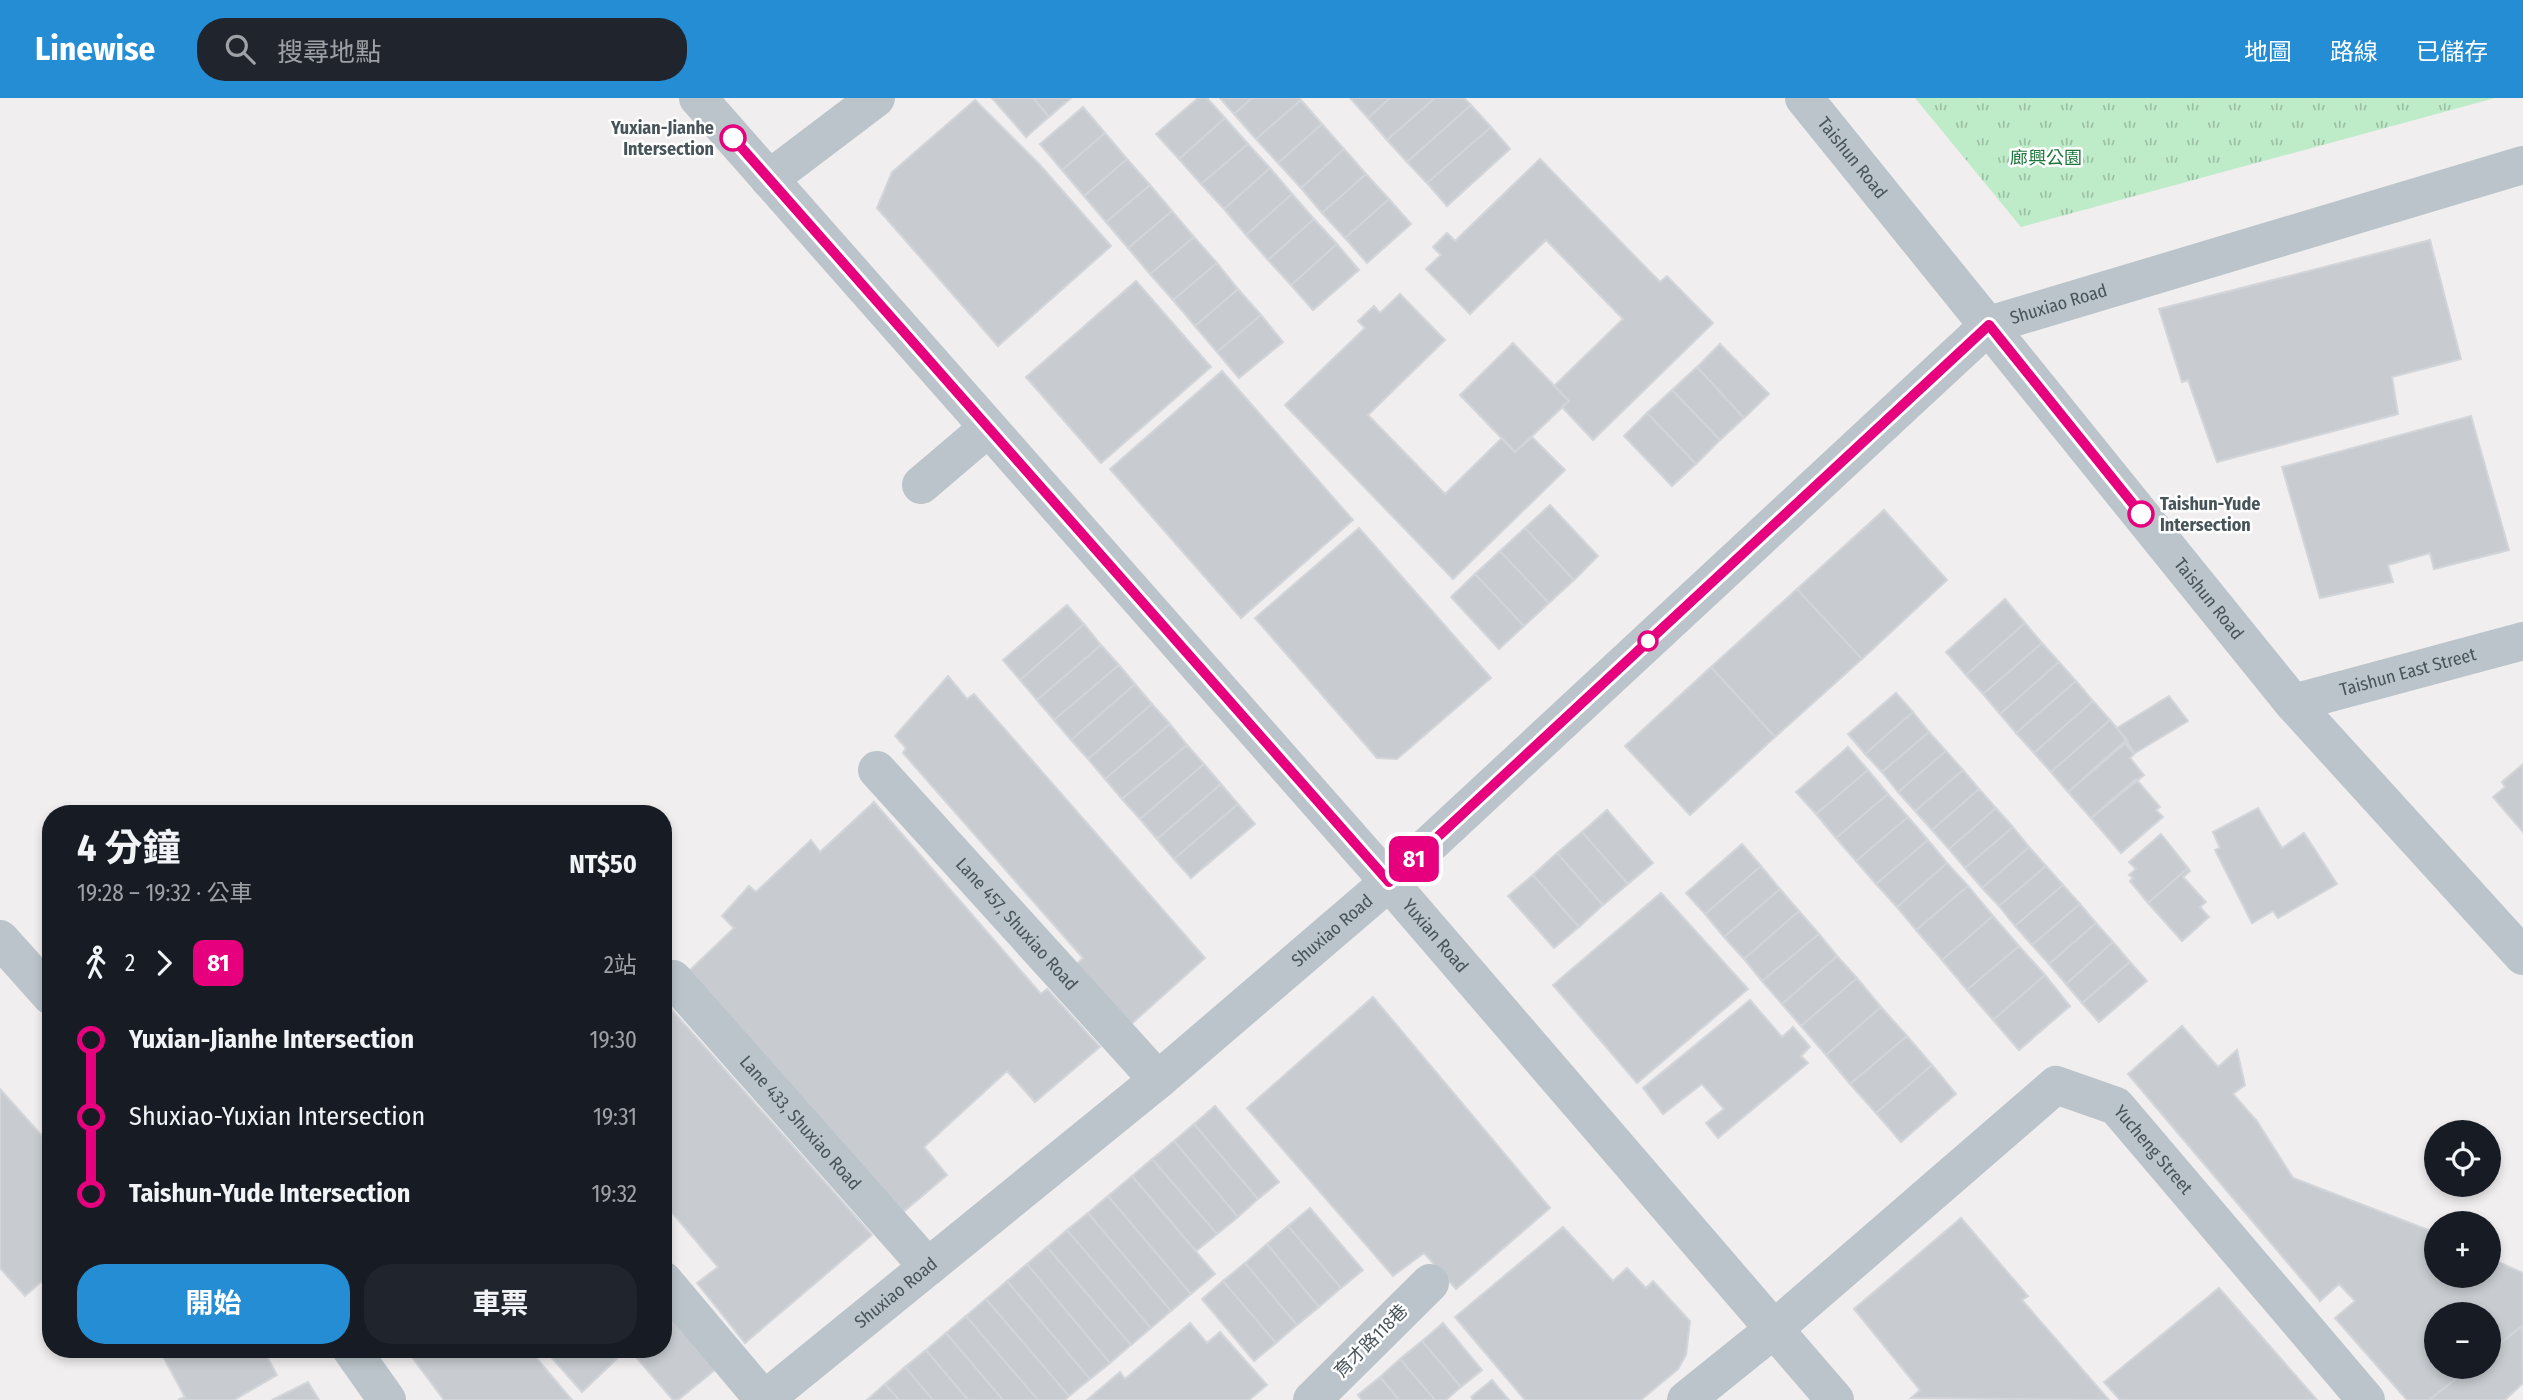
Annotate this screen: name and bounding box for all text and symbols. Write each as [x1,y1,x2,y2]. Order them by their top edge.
search box [197,18,687,81]
text: Linewise [35,29,155,69]
icon: search [221,30,259,68]
text: 搜尋地點 [277,37,381,68]
text: 地圖 [2244,38,2292,66]
text: 路線 [2330,38,2378,66]
text: 已儲存 [2416,38,2488,66]
street label: Taishun Road [1813,113,1892,203]
place label: Yuxian-Jianhe Intersection [610,117,714,160]
marker: Yuxian-Jianhe Intersection [720,125,746,151]
park label: 廊興公園 [2010,147,2082,169]
street label: Shuxiao Road [2007,279,2110,329]
place label: Taishun-Yude Intersection [2160,493,2260,536]
marker: Taishun-Yude Intersection [2128,501,2154,527]
street label: Taishun Road [2169,554,2248,644]
unlabelled marker [1638,631,1658,651]
street label: Taishun East Street [2337,643,2479,701]
text: 4 分鐘 [77,825,180,871]
line badge: 81 [1382,836,1446,882]
text: 81 [1403,845,1425,873]
text: NT$50 [569,849,637,880]
street label: Lane 457, Shuxiao Road [951,853,1082,995]
text: 19:28 – 19:32 · 公車 [77,879,253,907]
street label: Shuxiao Road [1287,890,1377,972]
street label: Yuxian Road [1398,895,1473,977]
icon: walk [77,944,115,982]
icon: forward [145,944,183,982]
text: 2 [125,949,135,977]
text: 81 [207,949,229,977]
text: 2站 [604,951,637,979]
text: Yuxian-Jianhe Intersection [129,1024,414,1055]
text: 19:30 [589,1026,637,1054]
street label: Lane 433, Shuxiao Road [735,1051,866,1195]
text: Shuxiao-Yuxian Intersection [129,1101,425,1132]
street label: Yucheng Street [2109,1101,2197,1199]
text: 19:31 [593,1103,637,1131]
map controls [2424,1120,2501,1379]
button: locate [2424,1120,2501,1197]
text: Taishun-Yude Intersection [129,1178,410,1209]
text: 19:32 [591,1180,637,1208]
button: + [2424,1211,2501,1288]
street label: Shuxiao Road [850,1253,942,1333]
button: 開始 [77,1264,350,1344]
button: 車票 [364,1264,637,1344]
street label: 育才路118巷 [1330,1300,1412,1382]
button: − [2424,1302,2501,1379]

